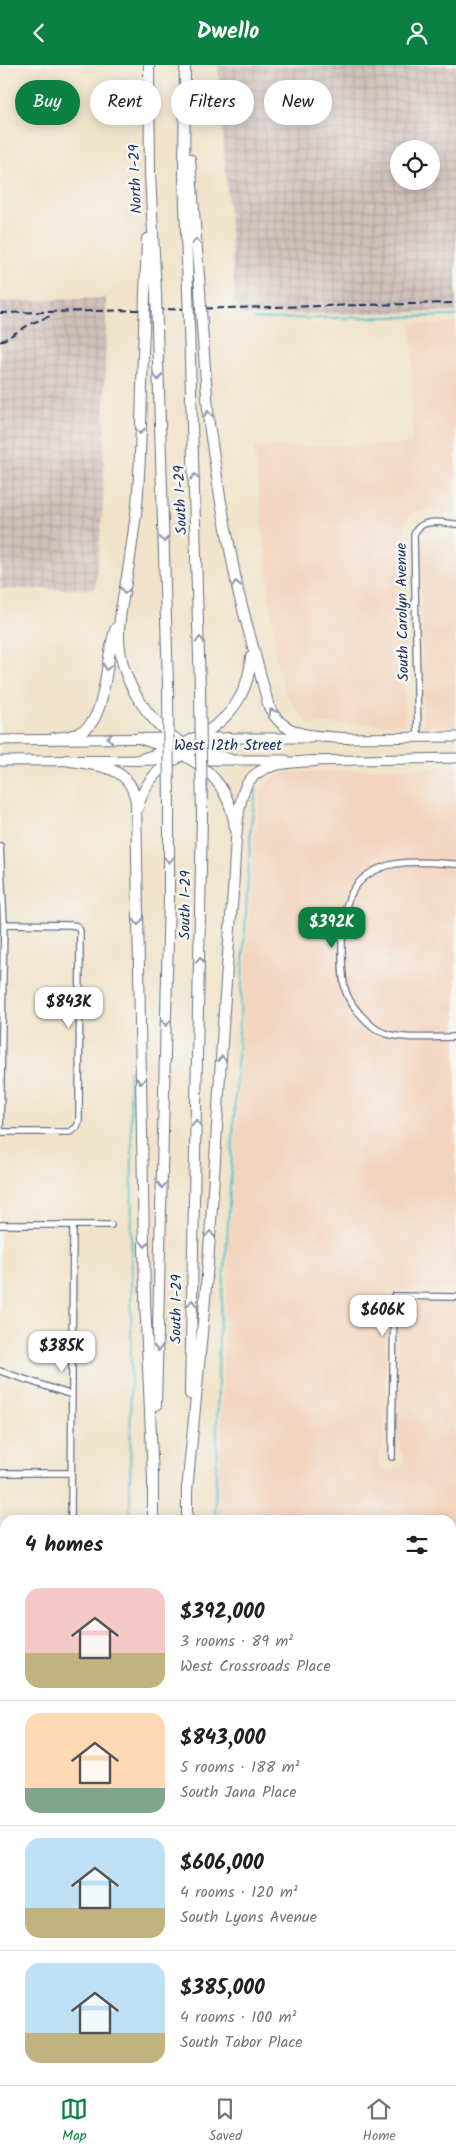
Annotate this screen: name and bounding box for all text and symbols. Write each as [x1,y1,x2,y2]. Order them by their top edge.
text: Dwello [197,15,259,50]
icon: back [25,19,53,47]
icon: person [403,19,431,47]
chip: Buy [15,80,80,125]
chip: Rent [90,80,161,125]
chip: Filters [171,80,254,125]
chip: New [264,80,332,125]
map controls [390,140,440,190]
button: locate [390,140,440,190]
street label: North I-29 [123,143,149,214]
one-way arrow [191,238,202,246]
one-way arrow [153,373,164,381]
one-way arrow [203,410,214,418]
one-way arrow [135,428,145,436]
street label: South I-29 [168,464,194,535]
one-way arrow [189,473,200,481]
one-way arrow [159,535,170,543]
street label: South Carolyn Avenue [390,542,416,681]
one-way arrow [232,579,242,588]
one-way arrow [120,587,130,595]
one-way arrow [194,636,205,644]
one-way arrow [102,662,112,671]
one-way arrow [269,709,279,718]
one-way arrow [106,733,114,743]
street label: West 12th Street [174,734,282,758]
one-way arrow [164,857,174,865]
street label: South I-29 [173,869,199,940]
pin: $392K [297,907,367,949]
text: $392K [309,910,355,935]
one-way arrow [133,919,144,927]
one-way arrow [195,956,205,964]
pin: $843K [34,987,104,1029]
text: $843K [46,990,92,1015]
one-way arrow [161,1020,171,1027]
one-way arrow [216,1055,227,1063]
one-way arrow [136,1078,146,1086]
one-way arrow [191,1119,201,1126]
one-way arrow [157,1182,167,1189]
one-way arrow [205,1229,216,1237]
one-way arrow [139,1240,150,1248]
street label: South I-29 [164,1273,190,1344]
pin: $606K [348,1295,418,1337]
text: $606K [361,1298,405,1323]
one-way arrow [187,1299,197,1306]
pin: $385K [27,1331,97,1373]
text: $385K [39,1334,85,1359]
one-way arrow [152,1344,163,1352]
text: 4 homes [25,1529,103,1562]
icon: filters [403,1531,431,1559]
text: $392,000 [180,1596,265,1629]
icon: home [65,1608,125,1668]
text: 3 rooms · 89 m² [180,1629,293,1654]
text: West Crossroads Place [180,1654,331,1679]
text: $843,000 [180,1722,266,1755]
icon: home [65,1733,125,1793]
text: 5 rooms · 188 m² [180,1755,299,1780]
text: South Jana Place [180,1780,297,1805]
text: $606,000 [180,1847,264,1880]
icon: home [65,1858,125,1918]
text: 4 rooms · 120 m² [180,1880,298,1905]
text: South Lyons Avenue [180,1905,317,1930]
text: $385,000 [180,1972,265,2005]
icon: home [65,1983,125,2043]
text: 4 rooms · 100 m² [180,2005,296,2030]
text: South Tabor Place [180,2030,302,2055]
tab: Map [60,2095,88,2147]
tab: Saved [209,2095,242,2147]
tab: Home [363,2095,396,2147]

